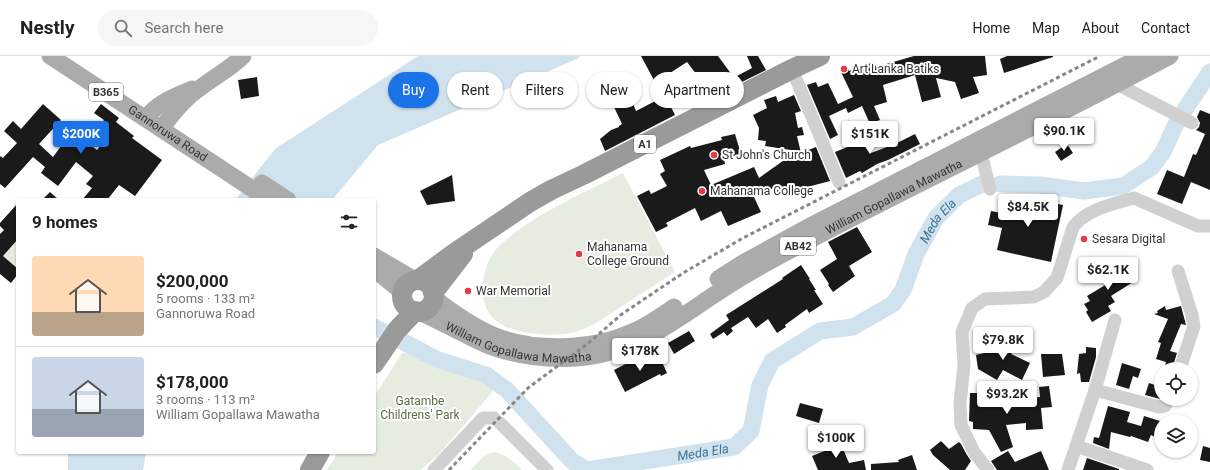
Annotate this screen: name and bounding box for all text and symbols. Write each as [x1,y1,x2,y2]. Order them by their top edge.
search box [98,10,378,46]
text: Nestly [20,16,74,39]
icon: search [112,17,134,39]
text: Search here [144,19,223,37]
text: Home [972,20,1010,36]
text: Map [1032,20,1060,36]
text: About [1082,20,1119,36]
text: Contact [1141,20,1190,36]
place label: Art Lanka Batiks [852,62,939,76]
marker: Art Lanka Batiks [839,64,849,74]
chip: Buy [388,72,439,108]
chip: Rent [447,72,503,108]
chip: Filters [511,72,578,108]
chip: New [586,72,642,108]
chip: Apartment [650,72,744,108]
road number: B365 [89,83,123,101]
street label: Gannoruwa Road [126,102,210,164]
pin: $90.1K [1031,118,1097,152]
pin: $200K [53,121,109,155]
pin: $151K [842,121,898,155]
text: $90.1K [1043,123,1085,138]
text: $200K [62,126,100,141]
text: $151K [851,126,889,141]
road number: A1 [634,135,656,153]
place label: St John's Church [722,148,811,162]
marker: St John's Church [709,150,719,160]
street label: William Gopallawa Mawatha [823,156,965,237]
place label: Mahanama College [710,184,813,198]
marker: Mahanama College [697,186,707,196]
pin: $84.5K [995,194,1061,228]
water label: Meda Ela [916,195,959,245]
text: $84.5K [1007,199,1049,214]
icon: filters [338,211,360,233]
text: 9 homes [32,212,98,232]
place label: Sesara Digital [1092,232,1165,246]
marker: Sesara Digital [1079,234,1089,244]
road number: AB42 [780,237,816,255]
place label: Mahanama College Ground [587,240,669,268]
marker: Mahanama College Ground [574,249,584,259]
pin: $62.1K [1075,257,1141,291]
text: $62.1K [1087,262,1129,277]
text: $200,000 [156,271,228,291]
icon: home [64,272,112,320]
place label: War Memorial [476,284,551,298]
marker: War Memorial [463,286,473,296]
text: 5 rooms · 133 m² [156,291,255,306]
text: Gannoruwa Road [156,306,255,321]
street label: William Gopallawa Mawatha [443,319,592,366]
pin: $79.8K [970,327,1036,361]
text: $79.8K [982,332,1024,347]
pin: $178K [612,338,668,372]
text: $178K [621,343,659,358]
map controls [1154,362,1198,458]
button: locate [1154,362,1198,406]
text: $178,000 [156,372,228,392]
icon: home [64,373,112,421]
pin: $93.2K [974,381,1040,415]
text: $93.2K [986,386,1028,401]
text: 3 rooms · 113 m² [156,392,255,407]
park label: Gatambe Childrens' Park [380,394,461,422]
text: William Gopallawa Mawatha [156,407,320,422]
button: layers [1154,414,1198,458]
pin: $100K [808,425,864,459]
text: $100K [817,430,855,445]
water label: Meda Ela [676,440,730,463]

